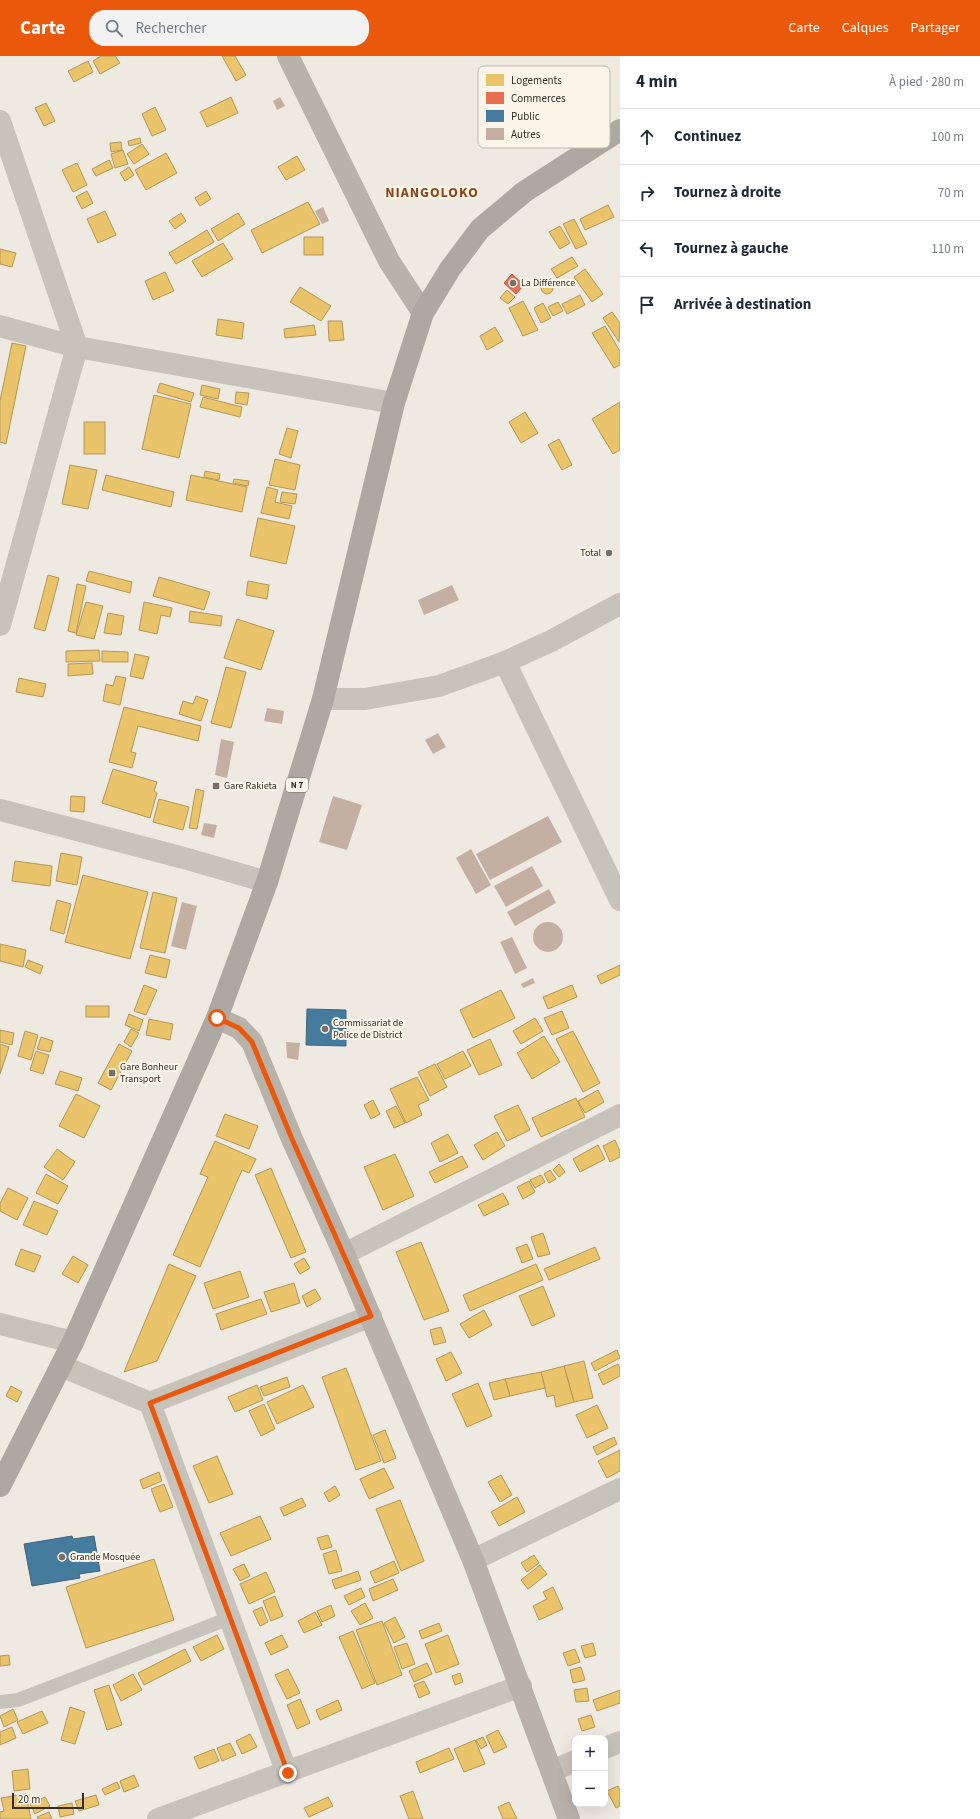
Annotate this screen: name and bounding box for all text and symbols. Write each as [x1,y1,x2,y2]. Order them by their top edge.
search box [89,10,369,46]
text: Carte [20,15,65,42]
icon: search [103,17,125,39]
text: Rechercher [135,18,206,39]
text: Carte [788,18,820,38]
text: Calques [842,18,889,38]
text: Partager [911,18,960,38]
legend [478,66,610,148]
text: 4 min [636,70,677,94]
text: Logements [511,73,562,88]
text: À pied · 280 m [889,73,964,91]
text: Commerces [511,91,566,106]
text: Public [511,109,540,124]
icon: ahead [636,126,658,148]
text: Continuez [674,126,741,147]
text: Autres [511,127,541,142]
text: 100 m [931,128,964,146]
icon: right [636,182,658,204]
text: Tournez à droite [674,182,781,203]
district label: NIANGOLOKO [385,183,479,203]
text: 70 m [938,184,964,202]
icon: left [636,238,658,260]
text: Tournez à gauche [674,238,789,259]
text: 110 m [931,240,964,258]
place label: La Différence [521,276,575,290]
marker: La Différence [508,278,518,288]
icon: arrive [636,294,658,316]
text: Arrivée à destination [674,294,811,315]
place label: Total [580,546,601,560]
marker: Total [604,548,614,558]
road number: N 7 [286,778,308,792]
place label: Gare Rakieta [224,779,277,793]
marker: Gare Rakieta [211,781,221,791]
route start [208,1009,226,1027]
place label: Commissariat de Police de District [333,1016,403,1042]
marker: Commissariat de Police de District [320,1024,330,1034]
place label: Gare Bonheur Transport [120,1060,178,1086]
marker: Gare Bonheur Transport [107,1068,117,1078]
place label: Grande Mosquée [70,1550,140,1564]
marker: Grande Mosquée [57,1552,67,1562]
map controls [572,1735,608,1807]
button: + [572,1735,608,1771]
route end [279,1764,297,1782]
button: − [572,1771,608,1807]
scale bar [12,1791,84,1810]
text: 20 m [18,1792,40,1807]

